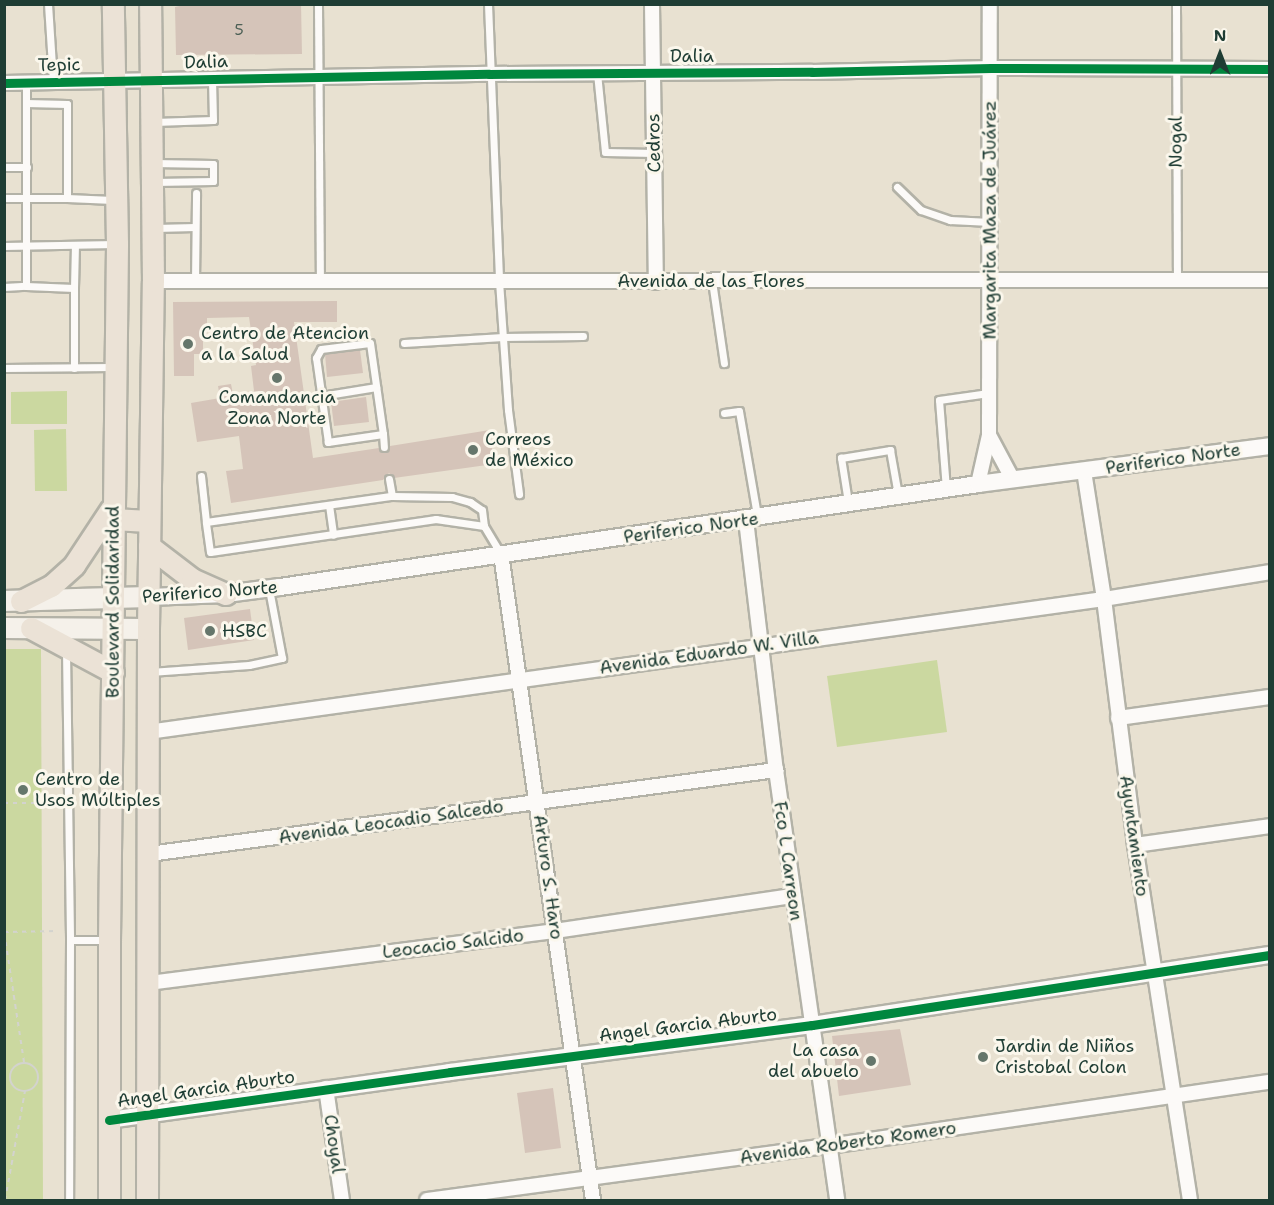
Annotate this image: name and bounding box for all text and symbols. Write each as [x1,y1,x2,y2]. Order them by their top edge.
house number: 5 [234,22,244,40]
north arrow [1190,24,1250,84]
text: N [1214,25,1226,46]
street label: Dalia [670,45,714,67]
street label: Dalia [184,50,228,74]
street label: Tepic [37,54,81,76]
street label: Margarita Maza de Juárez [979,101,1001,339]
street label: Cedros [643,113,665,173]
street label: Nogal [1165,116,1187,168]
street label: Avenida de las Flores [617,270,805,292]
place label: Centro de Atencion a la Salud [201,323,369,366]
marker: Centro de Atencion a la Salud [179,335,197,353]
marker: Comandancia Zona Norte [270,371,284,385]
place label: Comandancia Zona Norte [218,387,336,430]
place label: Correos de México [485,429,574,472]
street label: Periferico Norte [1104,439,1242,479]
marker: Correos de México [466,443,480,457]
street label: Boulevard Solidaridad [102,506,124,698]
street label: Periferico Norte [622,508,760,548]
street label: Periferico Norte [141,576,279,608]
place label: HSBC [222,620,267,642]
marker: HSBC [203,624,217,638]
street label: Avenida Eduardo W. Villa [598,627,820,679]
place label: Centro de Usos Múltiples [35,769,161,812]
street label: Ayuntamiento [1115,774,1153,898]
marker: Centro de Usos Múltiples [16,783,30,797]
street label: Avenida Leocadio Salcedo [277,796,505,848]
street label: Fco L Carreon [769,800,807,922]
street label: Arturo S. Haro [529,813,567,941]
street label: Leocacio Salcido [381,925,525,963]
street label: Angel Garcia Aburto [598,1003,778,1047]
place label: Jardin de Niños Cristobal Colon [995,1036,1134,1078]
place label: La casa del abuelo [768,1040,859,1082]
marker: Jardin de Niños Cristobal Colon [976,1050,990,1064]
marker: La casa del abuelo [864,1054,878,1068]
street label: Angel Garcia Aburto [116,1066,296,1112]
street label: Choyal [319,1113,349,1175]
street label: Avenida Roberto Romero [738,1117,958,1169]

